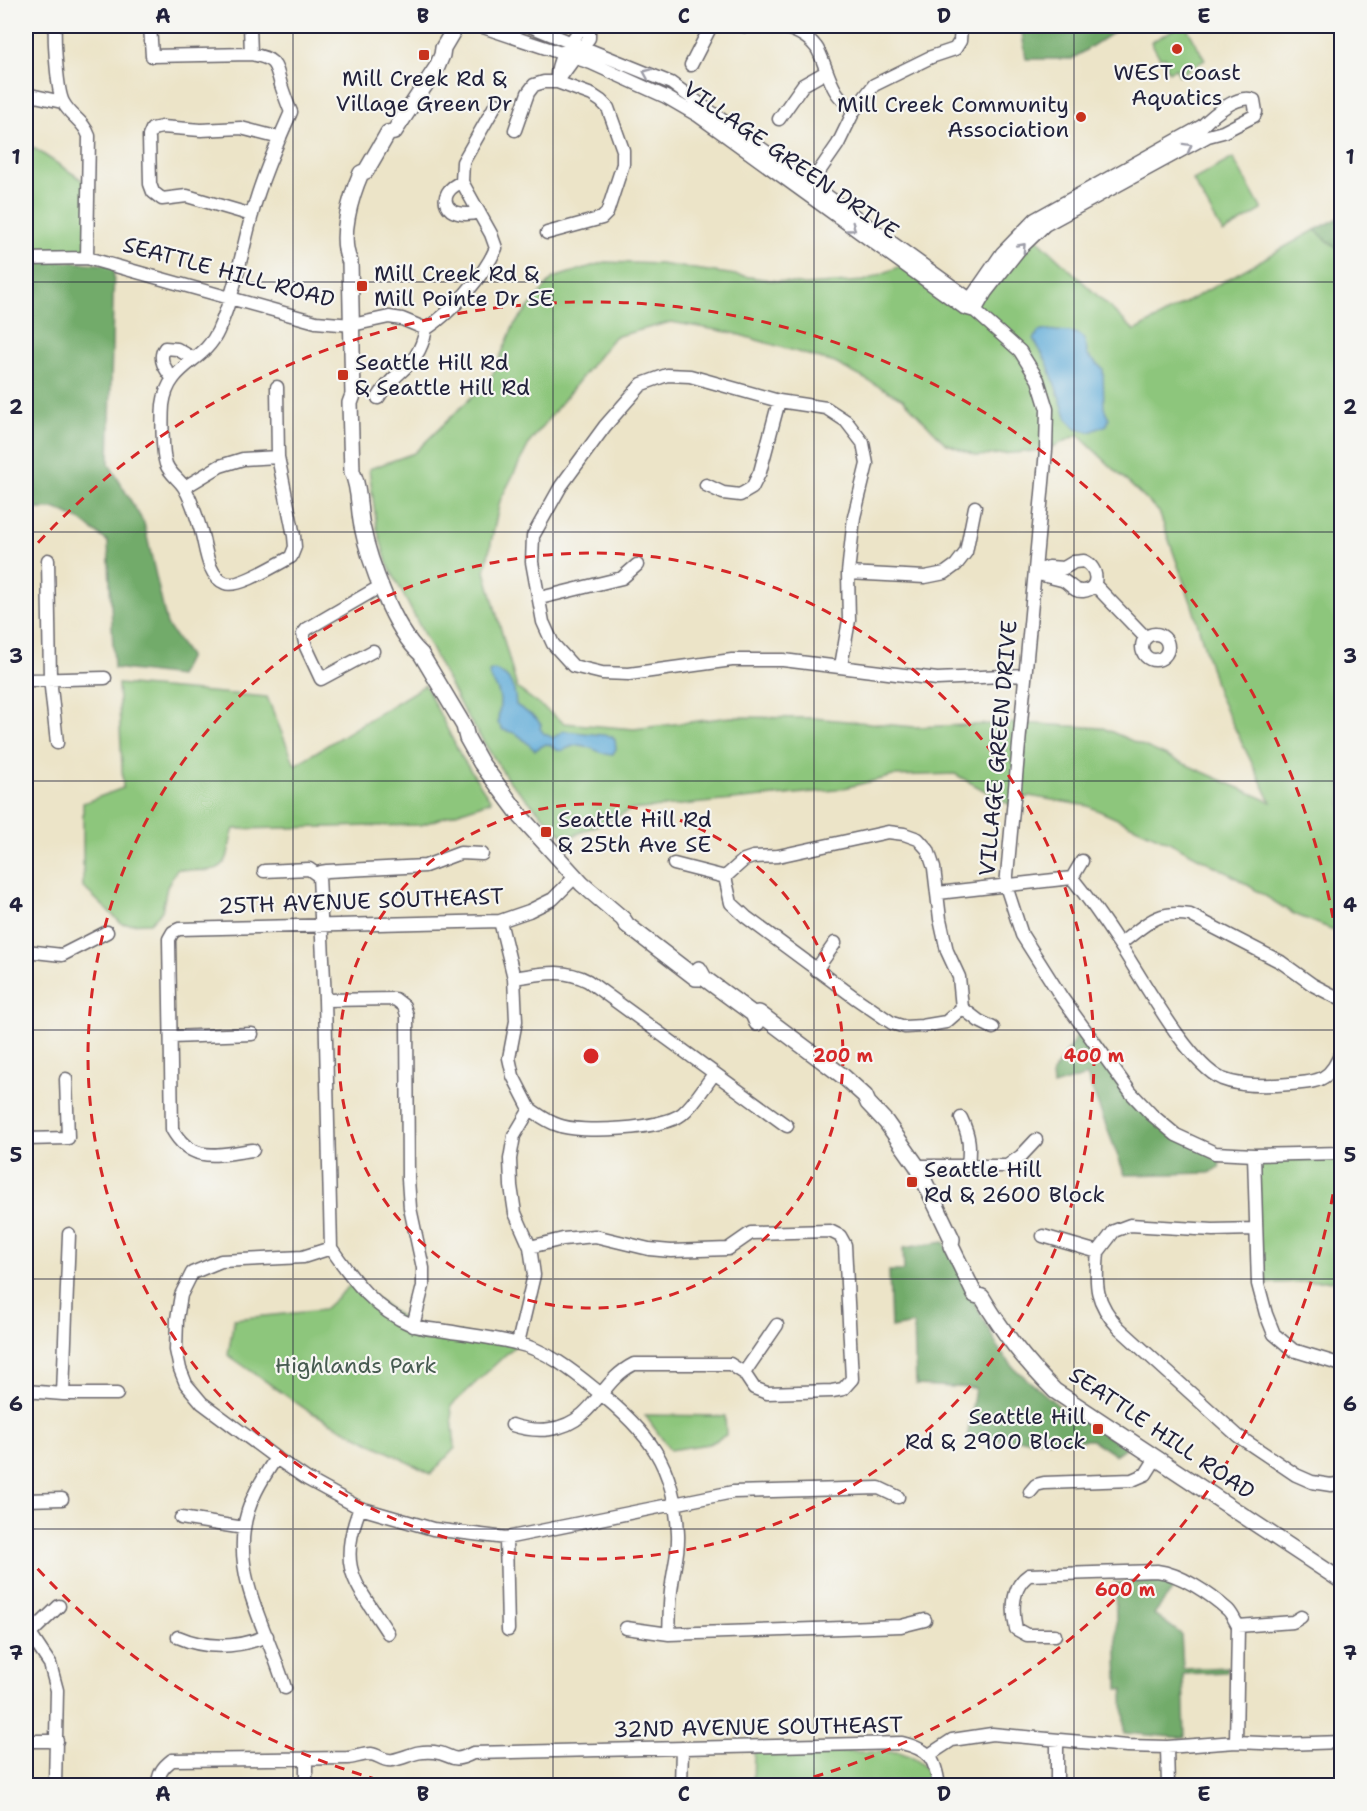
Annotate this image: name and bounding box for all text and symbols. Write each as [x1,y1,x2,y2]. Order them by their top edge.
text: A [155,3,171,29]
text: B [417,3,429,29]
text: C [678,3,690,29]
text: D [937,3,951,29]
text: E [1197,3,1211,29]
marker: WEST Coast Aquatics [1170,42,1184,56]
marker: Mill Creek Rd & Village Green Dr [417,48,431,62]
place label: WEST Coast Aquatics [1113,58,1241,112]
place label: Mill Creek Rd & Village Green Dr [336,64,512,118]
one-way arrow [643,68,654,80]
street label: VILLAGE GREEN DRIVE [677,74,905,246]
place label: Mill Creek Community Association [837,90,1069,144]
marker: Mill Creek Community Association [1074,110,1088,124]
one-way arrow [1182,143,1192,154]
text: 1 [11,144,21,170]
text: 1 [1345,144,1355,170]
one-way arrow [846,221,857,232]
street label: SEATTLE HILL ROAD [120,230,338,314]
one-way arrow [1015,244,1026,254]
place label: Mill Creek Rd & Mill Pointe Dr SE [374,259,553,313]
marker: Mill Creek Rd & Mill Pointe Dr SE [355,279,369,293]
place label: Seattle Hill Rd & Seattle Hill Rd [355,348,530,402]
marker: Seattle Hill Rd & Seattle Hill Rd [336,368,350,382]
text: 2 [9,394,23,420]
text: 2 [1343,394,1357,420]
street label: VILLAGE GREEN DRIVE [972,619,1024,877]
text: 3 [9,643,23,669]
text: 3 [1343,643,1357,669]
place label: Seattle Hill Rd & 25th Ave SE [558,805,712,859]
marker: Seattle Hill Rd & 25th Ave SE [539,825,553,839]
street label: 25TH AVENUE SOUTHEAST [218,882,505,920]
text: 4 [9,892,23,918]
text: 4 [1343,892,1357,918]
text: 200 m [813,1044,874,1068]
text: 400 m [1064,1044,1125,1068]
centre of rings [581,1046,601,1066]
text: 5 [10,1142,22,1168]
text: 5 [1344,1142,1356,1168]
place label: Seattle Hill Rd & 2600 Block [924,1155,1105,1209]
marker: Seattle Hill Rd & 2600 Block [905,1175,919,1189]
park label: Highlands Park [275,1351,437,1380]
street label: SEATTLE HILL ROAD [1064,1360,1260,1506]
text: 6 [9,1391,23,1417]
text: 6 [1343,1391,1357,1417]
place label: Seattle Hill Rd & 2900 Block [905,1402,1086,1456]
marker: Seattle Hill Rd & 2900 Block [1091,1422,1105,1436]
text: 600 m [1095,1578,1156,1602]
text: 7 [9,1640,23,1666]
text: 7 [1343,1640,1357,1666]
street label: 32ND AVENUE SOUTHEAST [613,1710,904,1744]
text: A [155,1781,171,1807]
text: B [417,1781,429,1807]
text: C [678,1781,690,1807]
text: D [937,1781,951,1807]
text: E [1197,1781,1211,1807]

